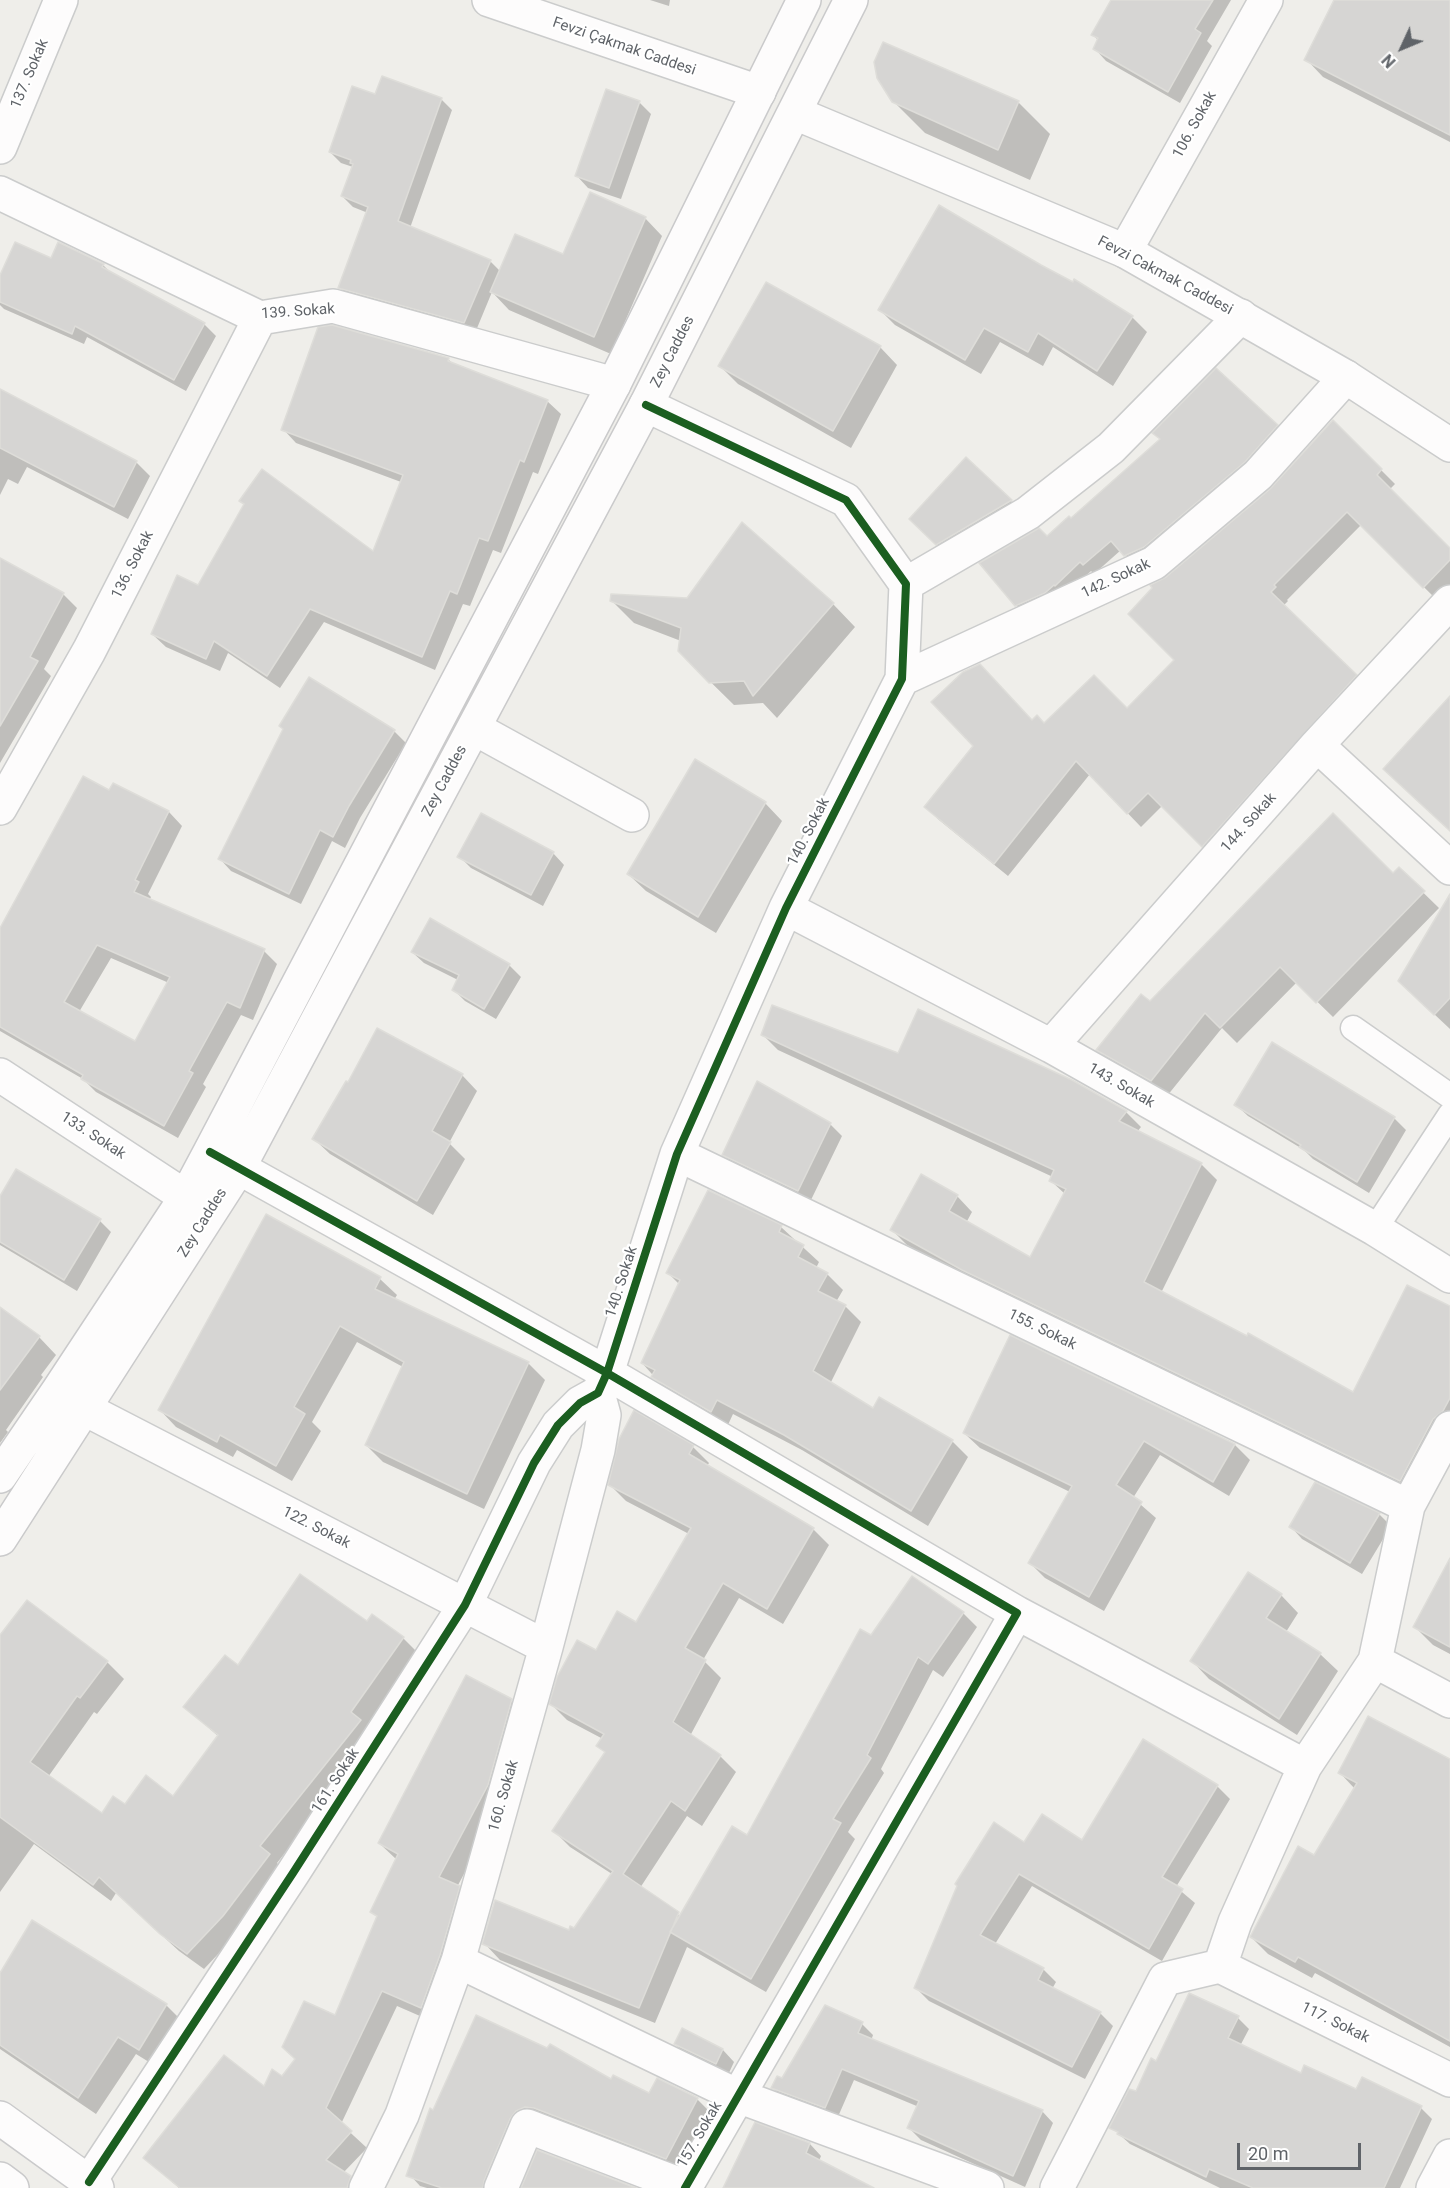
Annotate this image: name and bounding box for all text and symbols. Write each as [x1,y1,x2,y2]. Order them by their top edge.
street label: Fevzi Çakmak Caddesi [550,14,698,80]
north arrow [1372,18,1432,78]
street label: 137. Sokak [7,37,53,111]
text: N [1378,50,1399,72]
street label: 106. Sokak [1169,88,1221,162]
street label: Fevzi Cakmak Caddesi [1094,233,1236,319]
street label: 139. Sokak [261,300,335,324]
street label: Zey Caddes [647,313,699,391]
street label: 136. Sokak [108,528,158,602]
street label: 142. Sokak [1079,555,1153,603]
street label: Zey Caddes [419,742,471,820]
street label: 144. Sokak [1218,790,1280,856]
street label: 140. Sokak [784,795,834,869]
street label: 143. Sokak [1085,1060,1157,1112]
street label: 133. Sokak [57,1108,129,1164]
street label: Zey Caddes [175,1185,231,1261]
street label: 140. Sokak [602,1244,642,1320]
street label: 155. Sokak [1005,1306,1079,1354]
street label: 122. Sokak [279,1503,353,1553]
street label: 161. Sokak [308,1745,364,1817]
street label: 160. Sokak [485,1758,523,1834]
street label: 117. Sokak [1298,1999,1372,2047]
street label: 157. Sokak [674,2099,726,2171]
scale bar [1240,2131,1364,2169]
text: 20 m [1248,2143,1288,2164]

